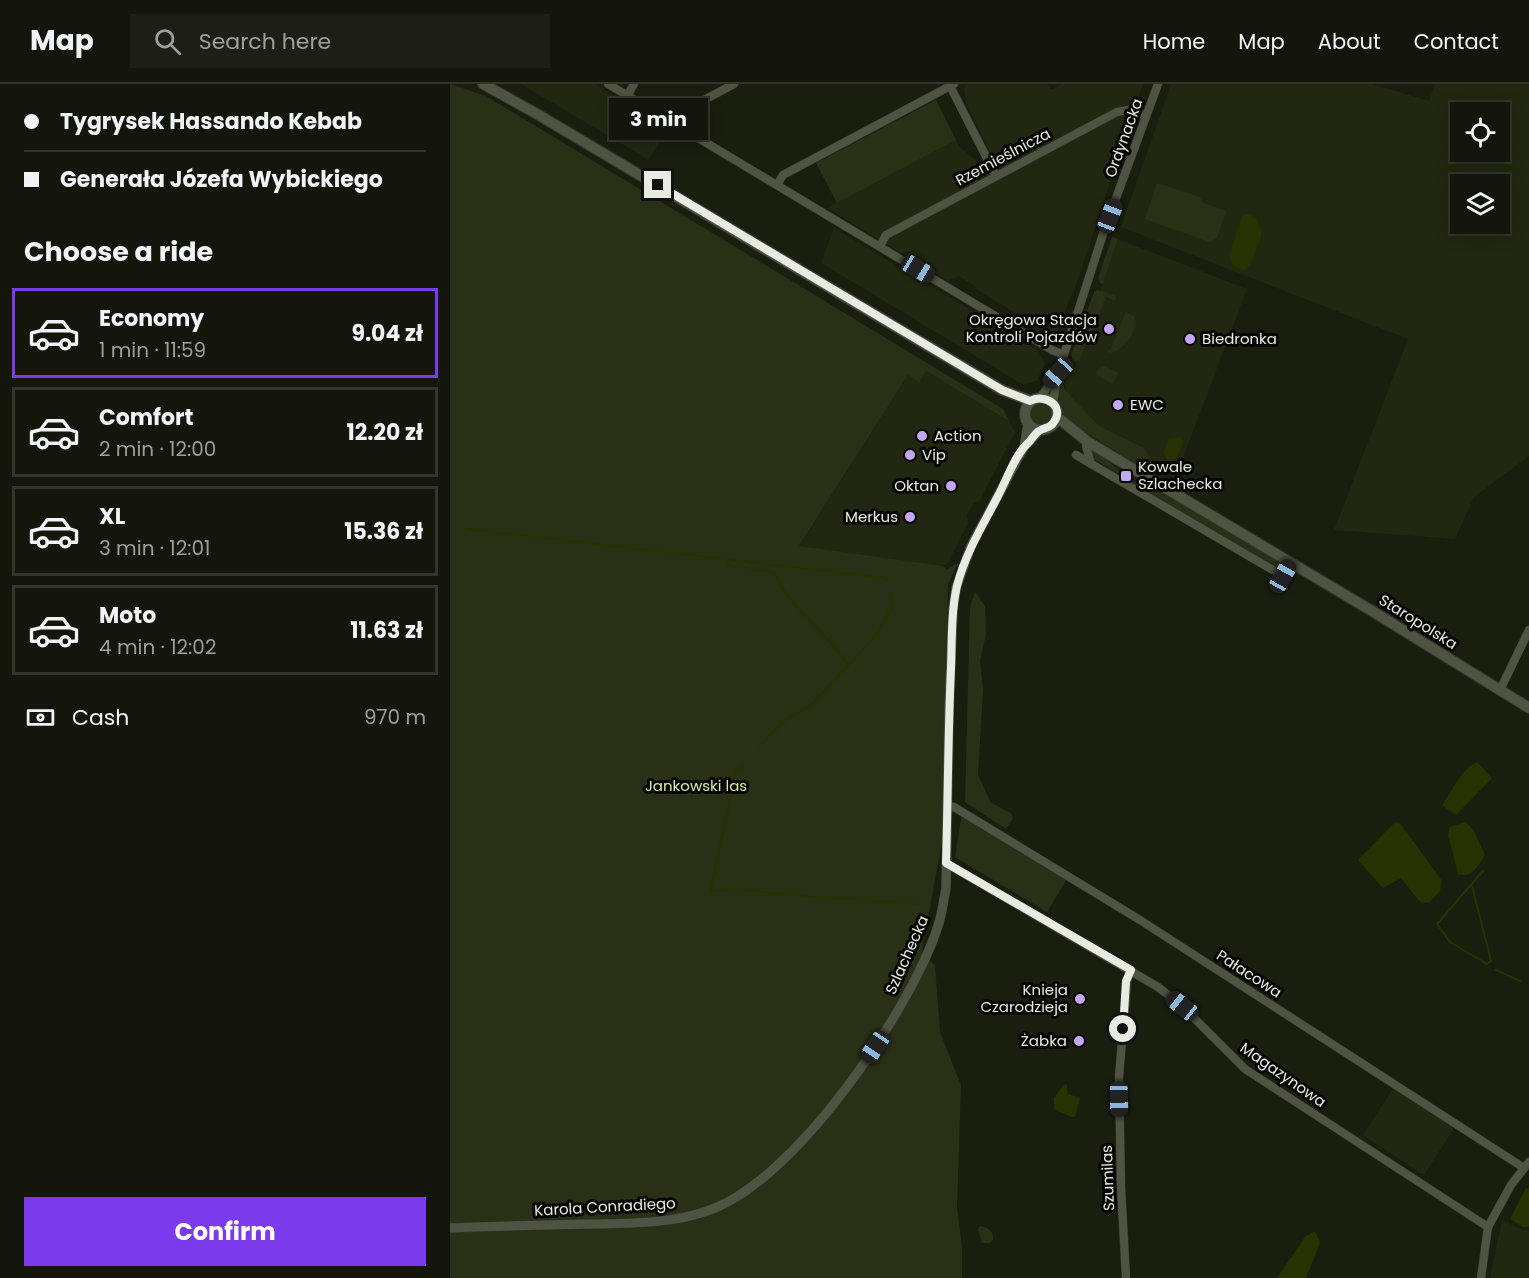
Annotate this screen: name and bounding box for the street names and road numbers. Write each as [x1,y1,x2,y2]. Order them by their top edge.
street label: Ordynacka [1100,95,1148,180]
street label: Rzemieślnicza [952,123,1054,190]
street label: Staropolska [1375,589,1461,654]
street label: Szlachecka [880,912,933,998]
street label: Pałacowa [1213,945,1286,1003]
street label: Magazynowa [1236,1037,1330,1112]
street label: Szumilas [1096,1144,1119,1211]
street label: Karola Conradiego [534,1192,676,1221]

